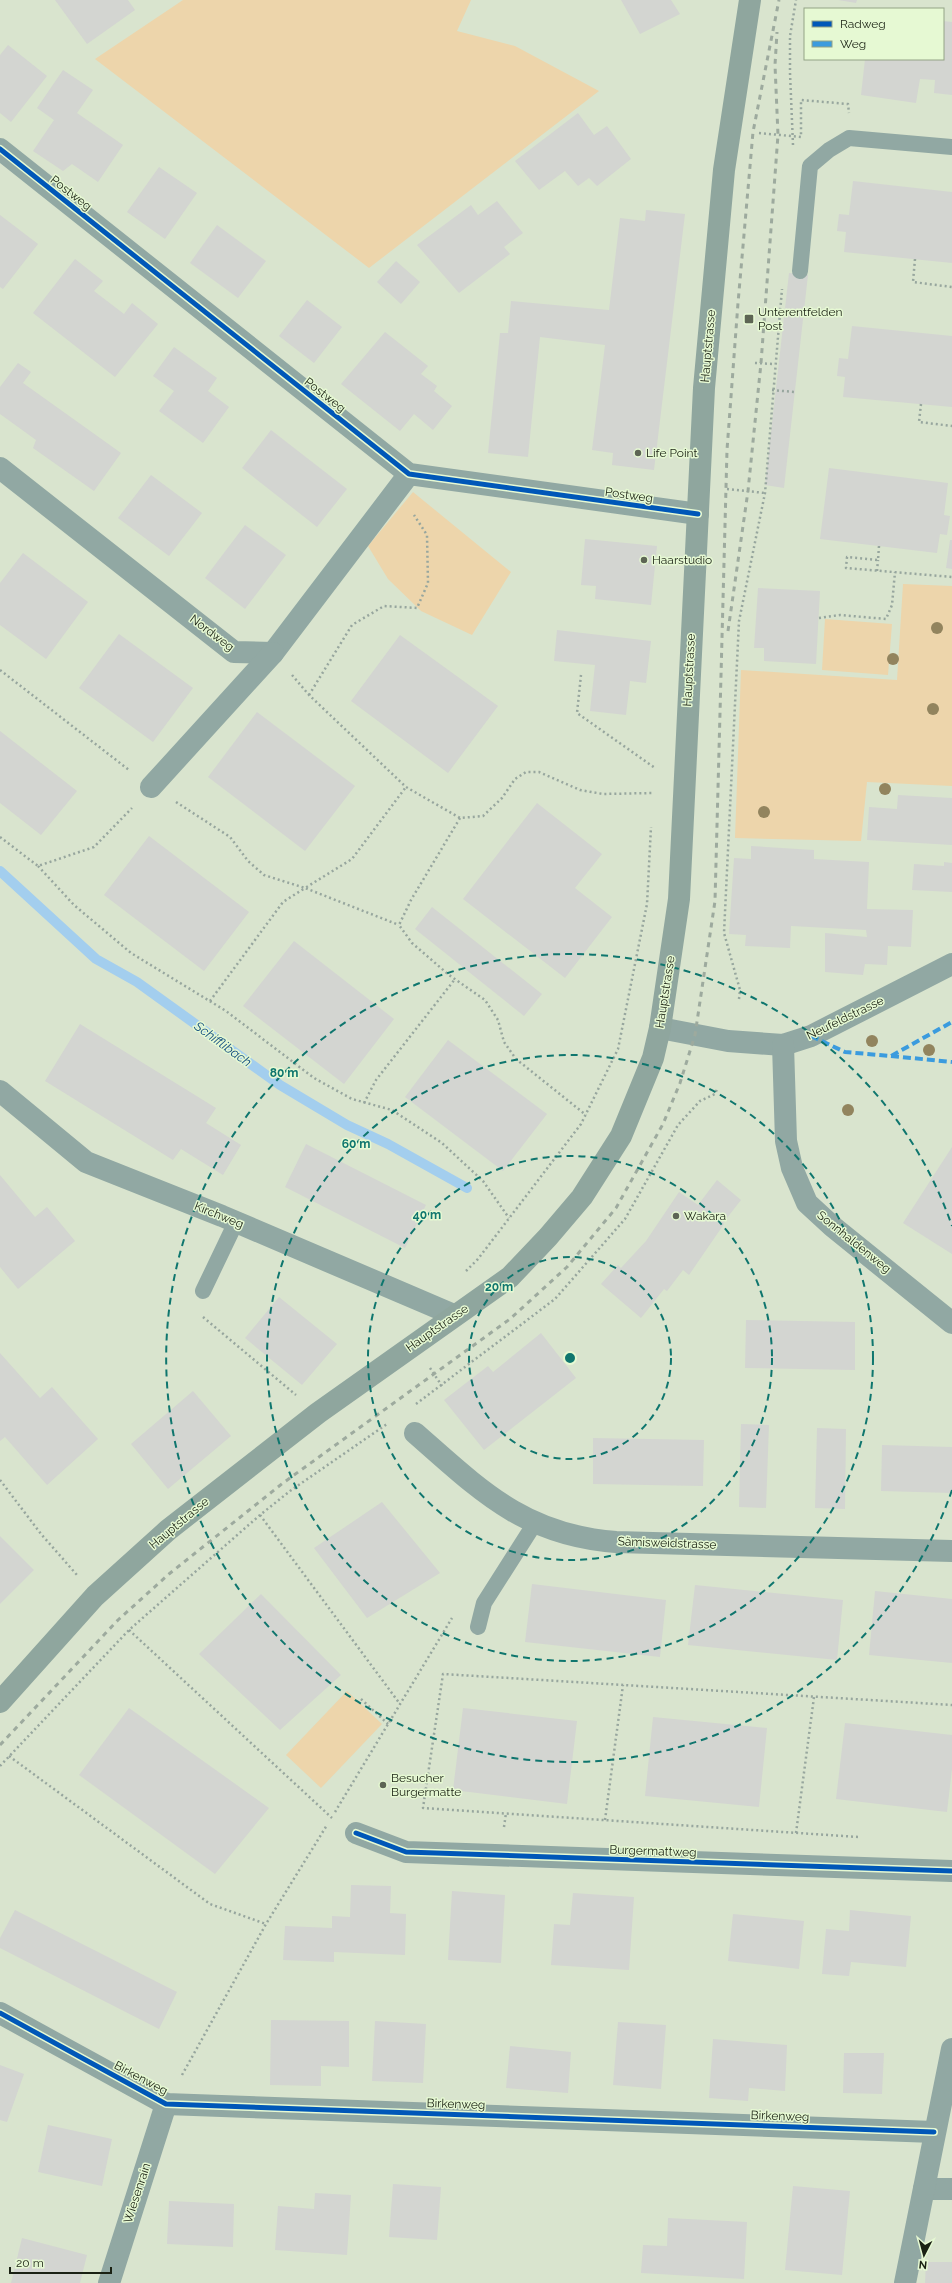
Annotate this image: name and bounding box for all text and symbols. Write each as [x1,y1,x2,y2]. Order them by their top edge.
legend [804,8,944,60]
text: Radweg [840,17,886,31]
text: Weg [840,37,866,51]
street label: Postweg [48,173,94,213]
place label: Unterentfelden Post [758,305,843,333]
street label: Hauptstrasse [698,309,718,383]
marker: Unterentfelden Post [743,313,755,325]
street label: Postweg [302,375,348,415]
place label: Life Point [646,446,698,460]
marker: Life Point [633,448,643,458]
street label: Postweg [604,485,654,505]
place label: Haarstudio [652,553,712,567]
marker: Haarstudio [639,555,649,565]
street label: Nordweg [187,612,237,654]
street label: Hauptstrasse [680,633,698,707]
street label: Hauptstrasse [652,955,678,1029]
street label: Neufeldstrasse [804,993,886,1043]
water label: Schifflibach [191,1018,255,1070]
text: 80 m [270,1066,298,1080]
text: 60 m [342,1137,370,1151]
street label: Kirchweg [192,1199,246,1231]
text: 40 m [413,1208,441,1222]
street label: Sonnhaldenweg [814,1208,894,1276]
place label: Wakara [684,1209,726,1223]
marker: Wakara [671,1211,681,1221]
text: 20 m [485,1280,513,1294]
street label: Hauptstrasse [403,1301,471,1355]
centre of rings [563,1351,577,1365]
street label: Hauptstrasse [147,1494,211,1552]
street label: Sämisweidstrasse [617,1534,717,1552]
place label: Besucher Burgermatte [391,1771,461,1799]
marker: Besucher Burgermatte [378,1780,388,1790]
street label: Burgermattweg [609,1842,697,1860]
street label: Birkenweg [112,2058,170,2098]
street label: Birkenweg [426,2096,486,2112]
street label: Birkenweg [750,2108,810,2124]
street label: Wiesenrain [121,2161,153,2225]
north arrow [904,2235,944,2275]
scale bar [10,2249,111,2275]
text: 20 m [16,2256,44,2270]
text: N [918,2258,928,2271]

